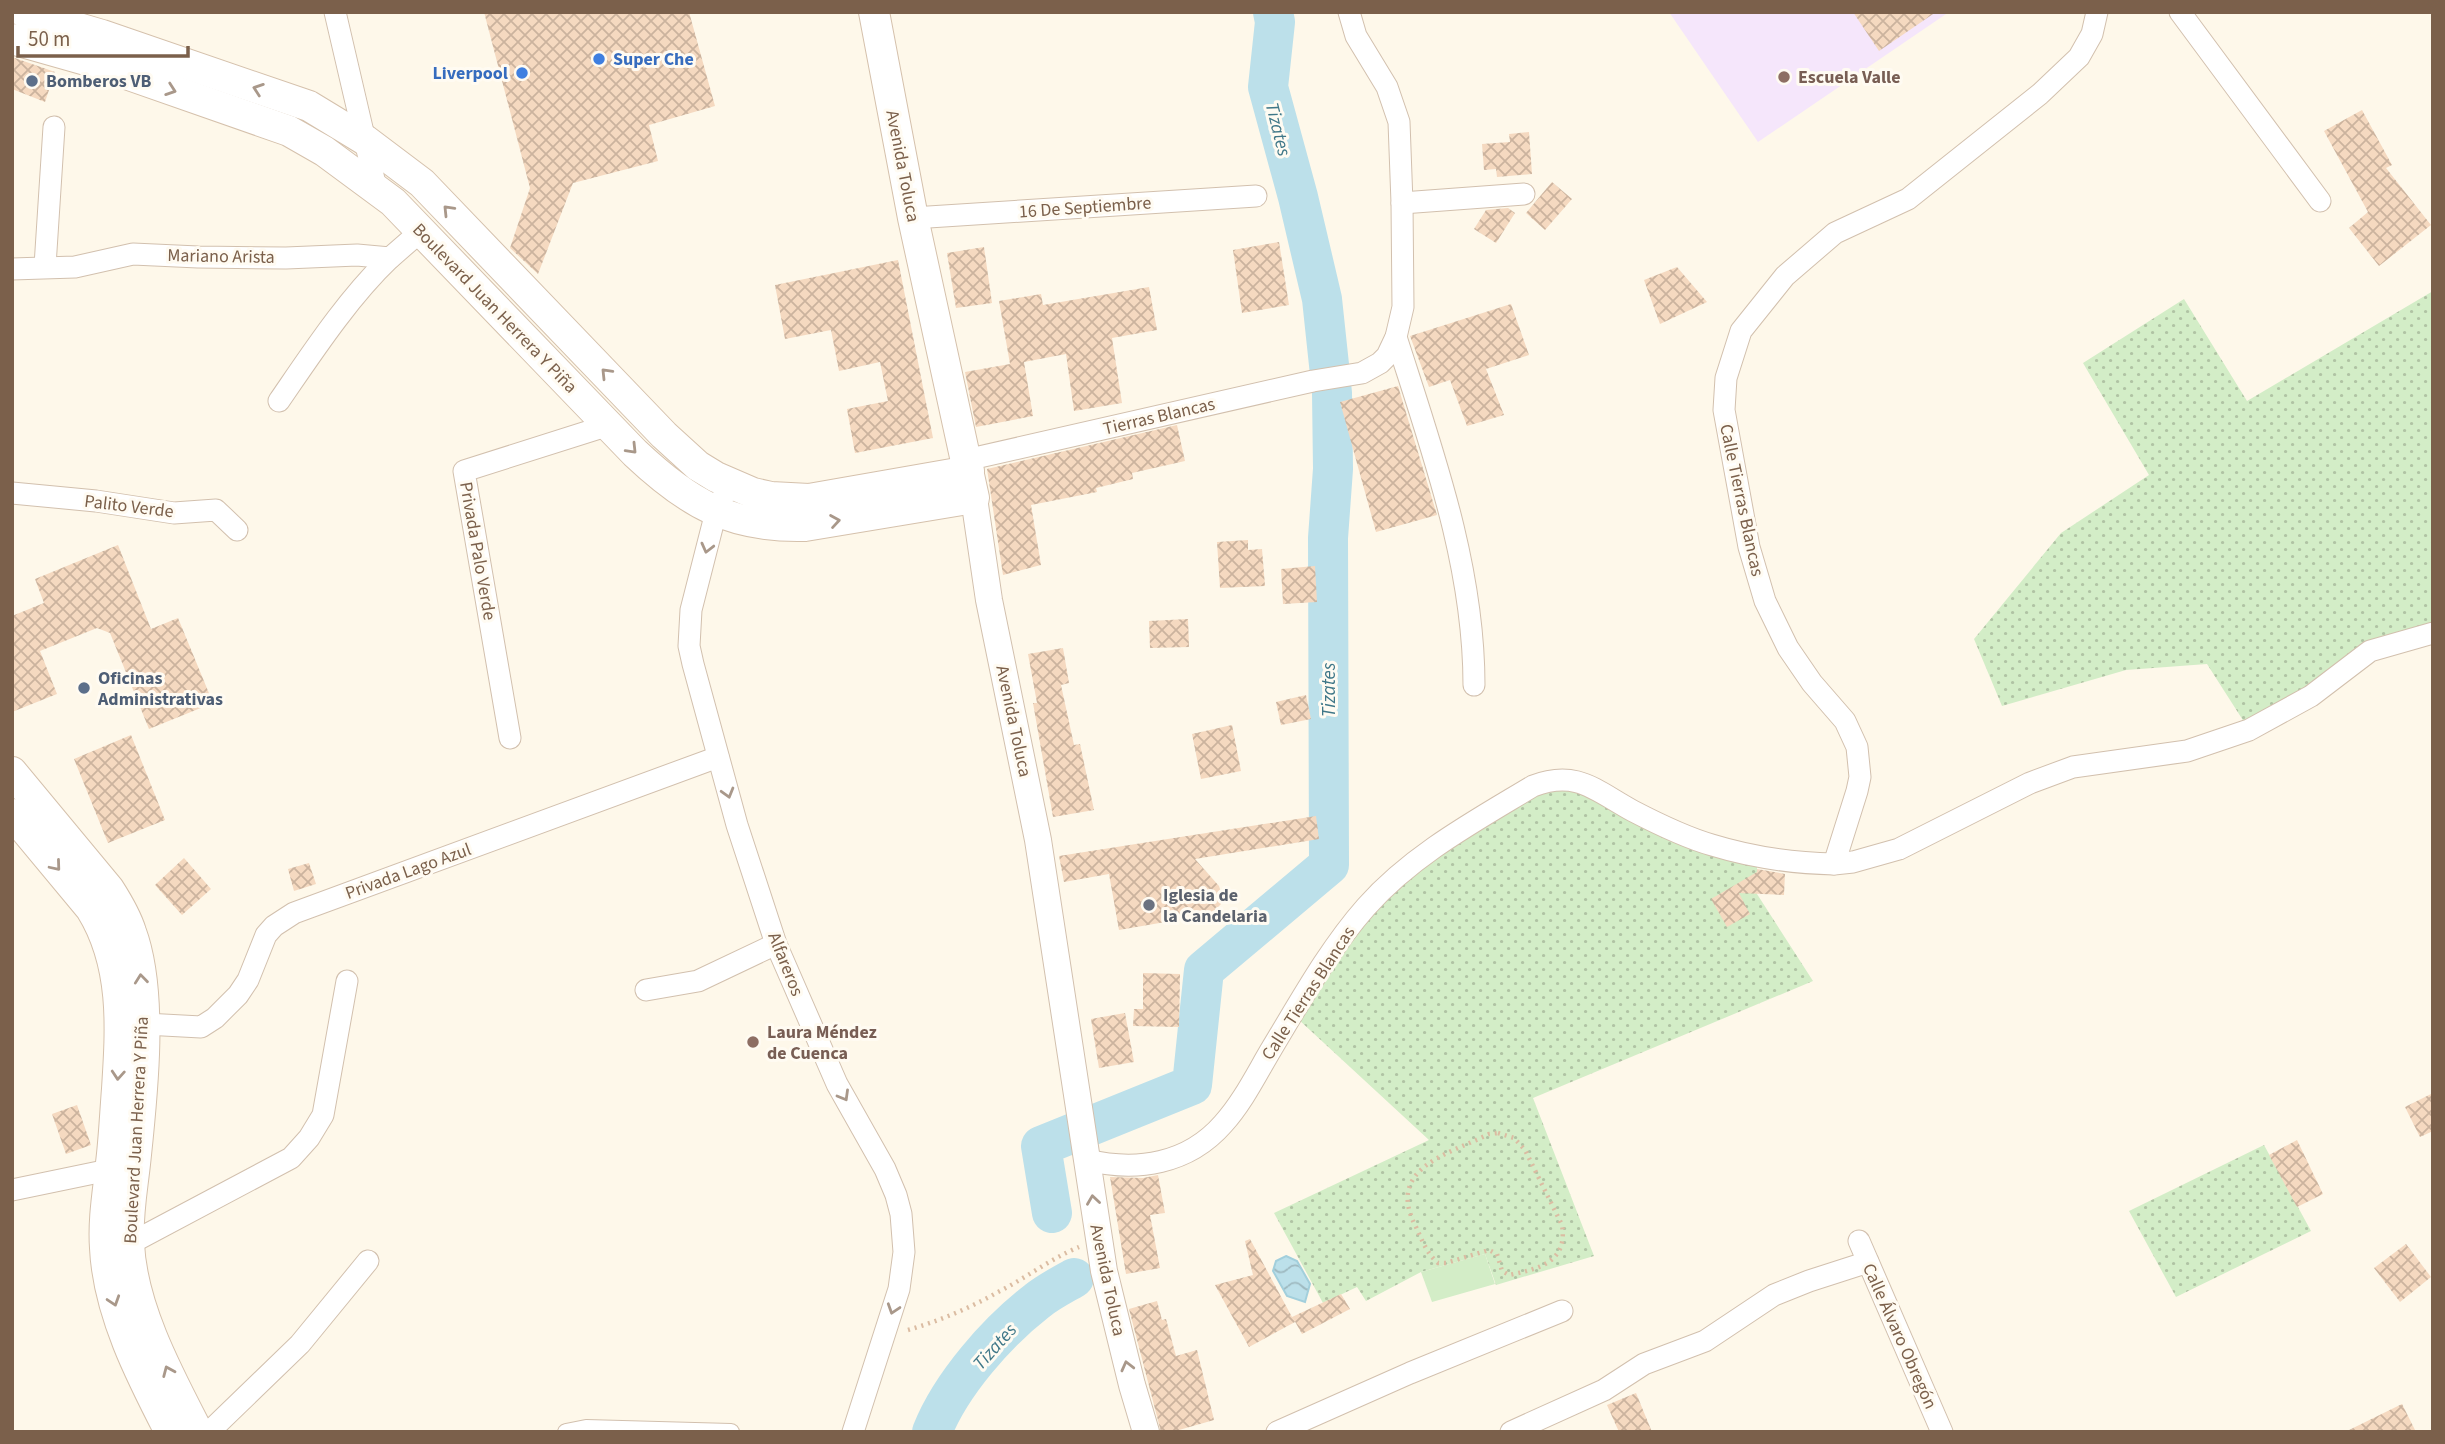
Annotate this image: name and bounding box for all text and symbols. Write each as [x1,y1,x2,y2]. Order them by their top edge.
scale bar [18,14,187,58]
text: 50 m [28,24,70,54]
place label: Super Che [613,47,694,72]
marker: Super Che [591,51,607,67]
place label: Liverpool [433,61,508,86]
marker: Liverpool [514,65,530,81]
place label: Escuela Valle [1798,65,1901,90]
place label: Bomberos VB [46,69,151,94]
marker: Escuela Valle [1776,69,1792,85]
marker: Bomberos VB [24,73,40,89]
one-way arrow [164,82,176,96]
one-way arrow [253,83,265,97]
water label: Tizates [1258,100,1297,159]
street label: Avenida Toluca [879,108,926,224]
street label: 16 De Septiembre [1018,190,1152,225]
one-way arrow [443,205,456,218]
street label: Boulevard Juan Herrera Y Piña [407,218,583,399]
street label: Mariano Arista [167,243,275,270]
one-way arrow [601,369,614,382]
street label: Tierras Blancas [1101,391,1217,441]
street label: Calle Tierras Blancas [1713,422,1770,579]
one-way arrow [623,441,636,454]
street label: Privada Palo Verde [453,480,502,622]
street label: Palito Verde [83,489,175,524]
one-way arrow [829,514,841,529]
one-way arrow [701,542,715,554]
water label: Tizates [1316,662,1343,717]
street label: Avenida Toluca [989,663,1038,779]
place label: Oficinas Administrativas [97,666,223,712]
marker: Oficinas Administrativas [76,680,92,696]
one-way arrow [720,787,734,799]
street label: Privada Lago Azul [342,837,475,906]
one-way arrow [48,858,60,871]
place label: Iglesia de la Candelaria [1163,883,1267,929]
marker: Iglesia de la Candelaria [1141,897,1157,913]
street label: Calle Tierras Blancas [1256,921,1361,1065]
street label: Alfareros [761,929,810,1000]
one-way arrow [133,974,148,985]
street label: Boulevard Juan Herrera Y Piña [118,1016,155,1244]
place label: Laura Méndez de Cuenca [767,1020,877,1066]
marker: Laura Méndez de Cuenca [745,1034,761,1050]
one-way arrow [110,1070,125,1081]
one-way arrow [836,1089,849,1102]
one-way arrow [1085,1194,1100,1205]
street label: Avenida Toluca [1083,1222,1132,1338]
street label: Calle Álvaro Obregón [1856,1259,1943,1413]
one-way arrow [106,1295,120,1307]
one-way arrow [887,1302,901,1314]
water label: Tizates [967,1317,1024,1376]
one-way arrow [1121,1360,1135,1372]
one-way arrow [162,1366,176,1378]

